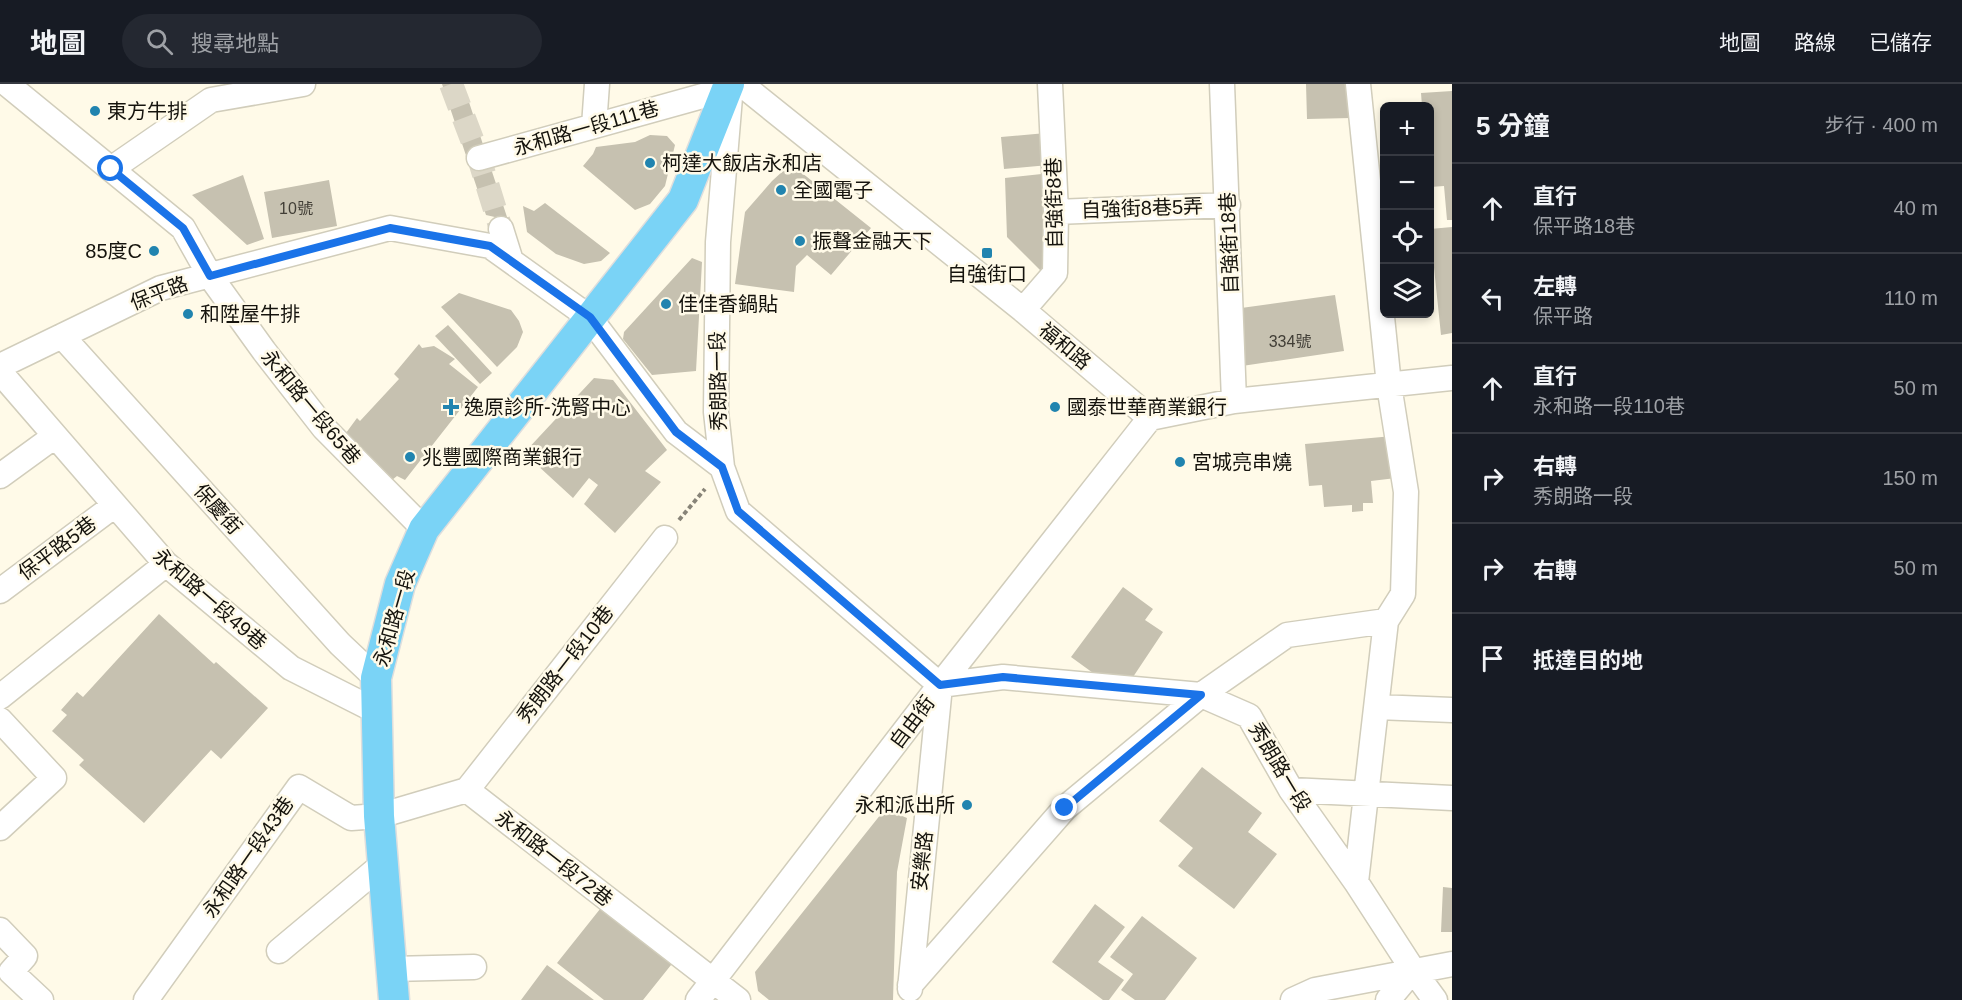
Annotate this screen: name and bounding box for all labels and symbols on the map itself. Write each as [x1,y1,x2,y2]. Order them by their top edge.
street label: 永和路一段111巷 [511,97,661,159]
place label: 東方牛排 [107,100,187,122]
marker: 東方牛排 [88,104,102,118]
place label: 柯達大飯店永和店 [662,152,822,174]
route start [97,155,123,181]
marker: 柯達大飯店永和店 [643,156,657,170]
street label: 自強街8巷 [1042,157,1066,249]
place label: 全國電子 [793,179,873,201]
marker: 全國電子 [774,183,788,197]
street label: 自強街18巷 [1216,192,1242,294]
street label: 自強街8巷5弄 [1081,195,1203,221]
house number: 10號 [279,200,313,217]
place label: 振聲金融天下 [812,230,932,252]
marker: 振聲金融天下 [793,234,807,248]
place label: 85度C [85,240,142,262]
marker: 85度C [147,244,161,258]
marker: 自強街口 [980,246,994,260]
place label: 自強街口 [947,263,1027,285]
street label: 保平路 [127,272,191,314]
place label: 佳佳香鍋貼 [678,293,778,315]
marker: 佳佳香鍋貼 [659,297,673,311]
place label: 和陞屋牛排 [200,303,300,325]
marker: 和陞屋牛排 [181,307,195,321]
street label: 福和路 [1035,318,1095,374]
street label: 秀朗路一段 [706,331,730,431]
house number: 334號 [1269,333,1311,350]
street label: 永和路一段65巷 [257,345,365,469]
place label: 逸原診所-洗腎中心 [464,396,631,418]
place label: 國泰世華商業銀行 [1067,396,1227,418]
marker: 逸原診所-洗腎中心 [442,398,460,416]
marker: 國泰世華商業銀行 [1048,400,1062,414]
place label: 兆豐國際商業銀行 [422,446,582,468]
marker: 兆豐國際商業銀行 [403,450,417,464]
place label: 宮城亮串燒 [1192,451,1292,473]
marker: 宮城亮串燒 [1173,455,1187,469]
street label: 保慶街 [190,479,246,539]
street label: 保平路5巷 [14,512,100,584]
street label: 永和路一段49巷 [149,544,271,654]
street label: 永和路一段 [370,567,418,669]
street label: 秀朗路一段10巷 [513,601,617,727]
street label: 自由街 [885,691,939,753]
street label: 秀朗路一段 [1245,718,1315,816]
street label: 永和路一段43巷 [198,792,298,922]
place label: 永和派出所 [855,794,955,816]
route end [1051,794,1077,820]
marker: 永和派出所 [960,798,974,812]
street label: 永和路一段72巷 [491,806,617,910]
street label: 安樂路 [908,830,936,892]

